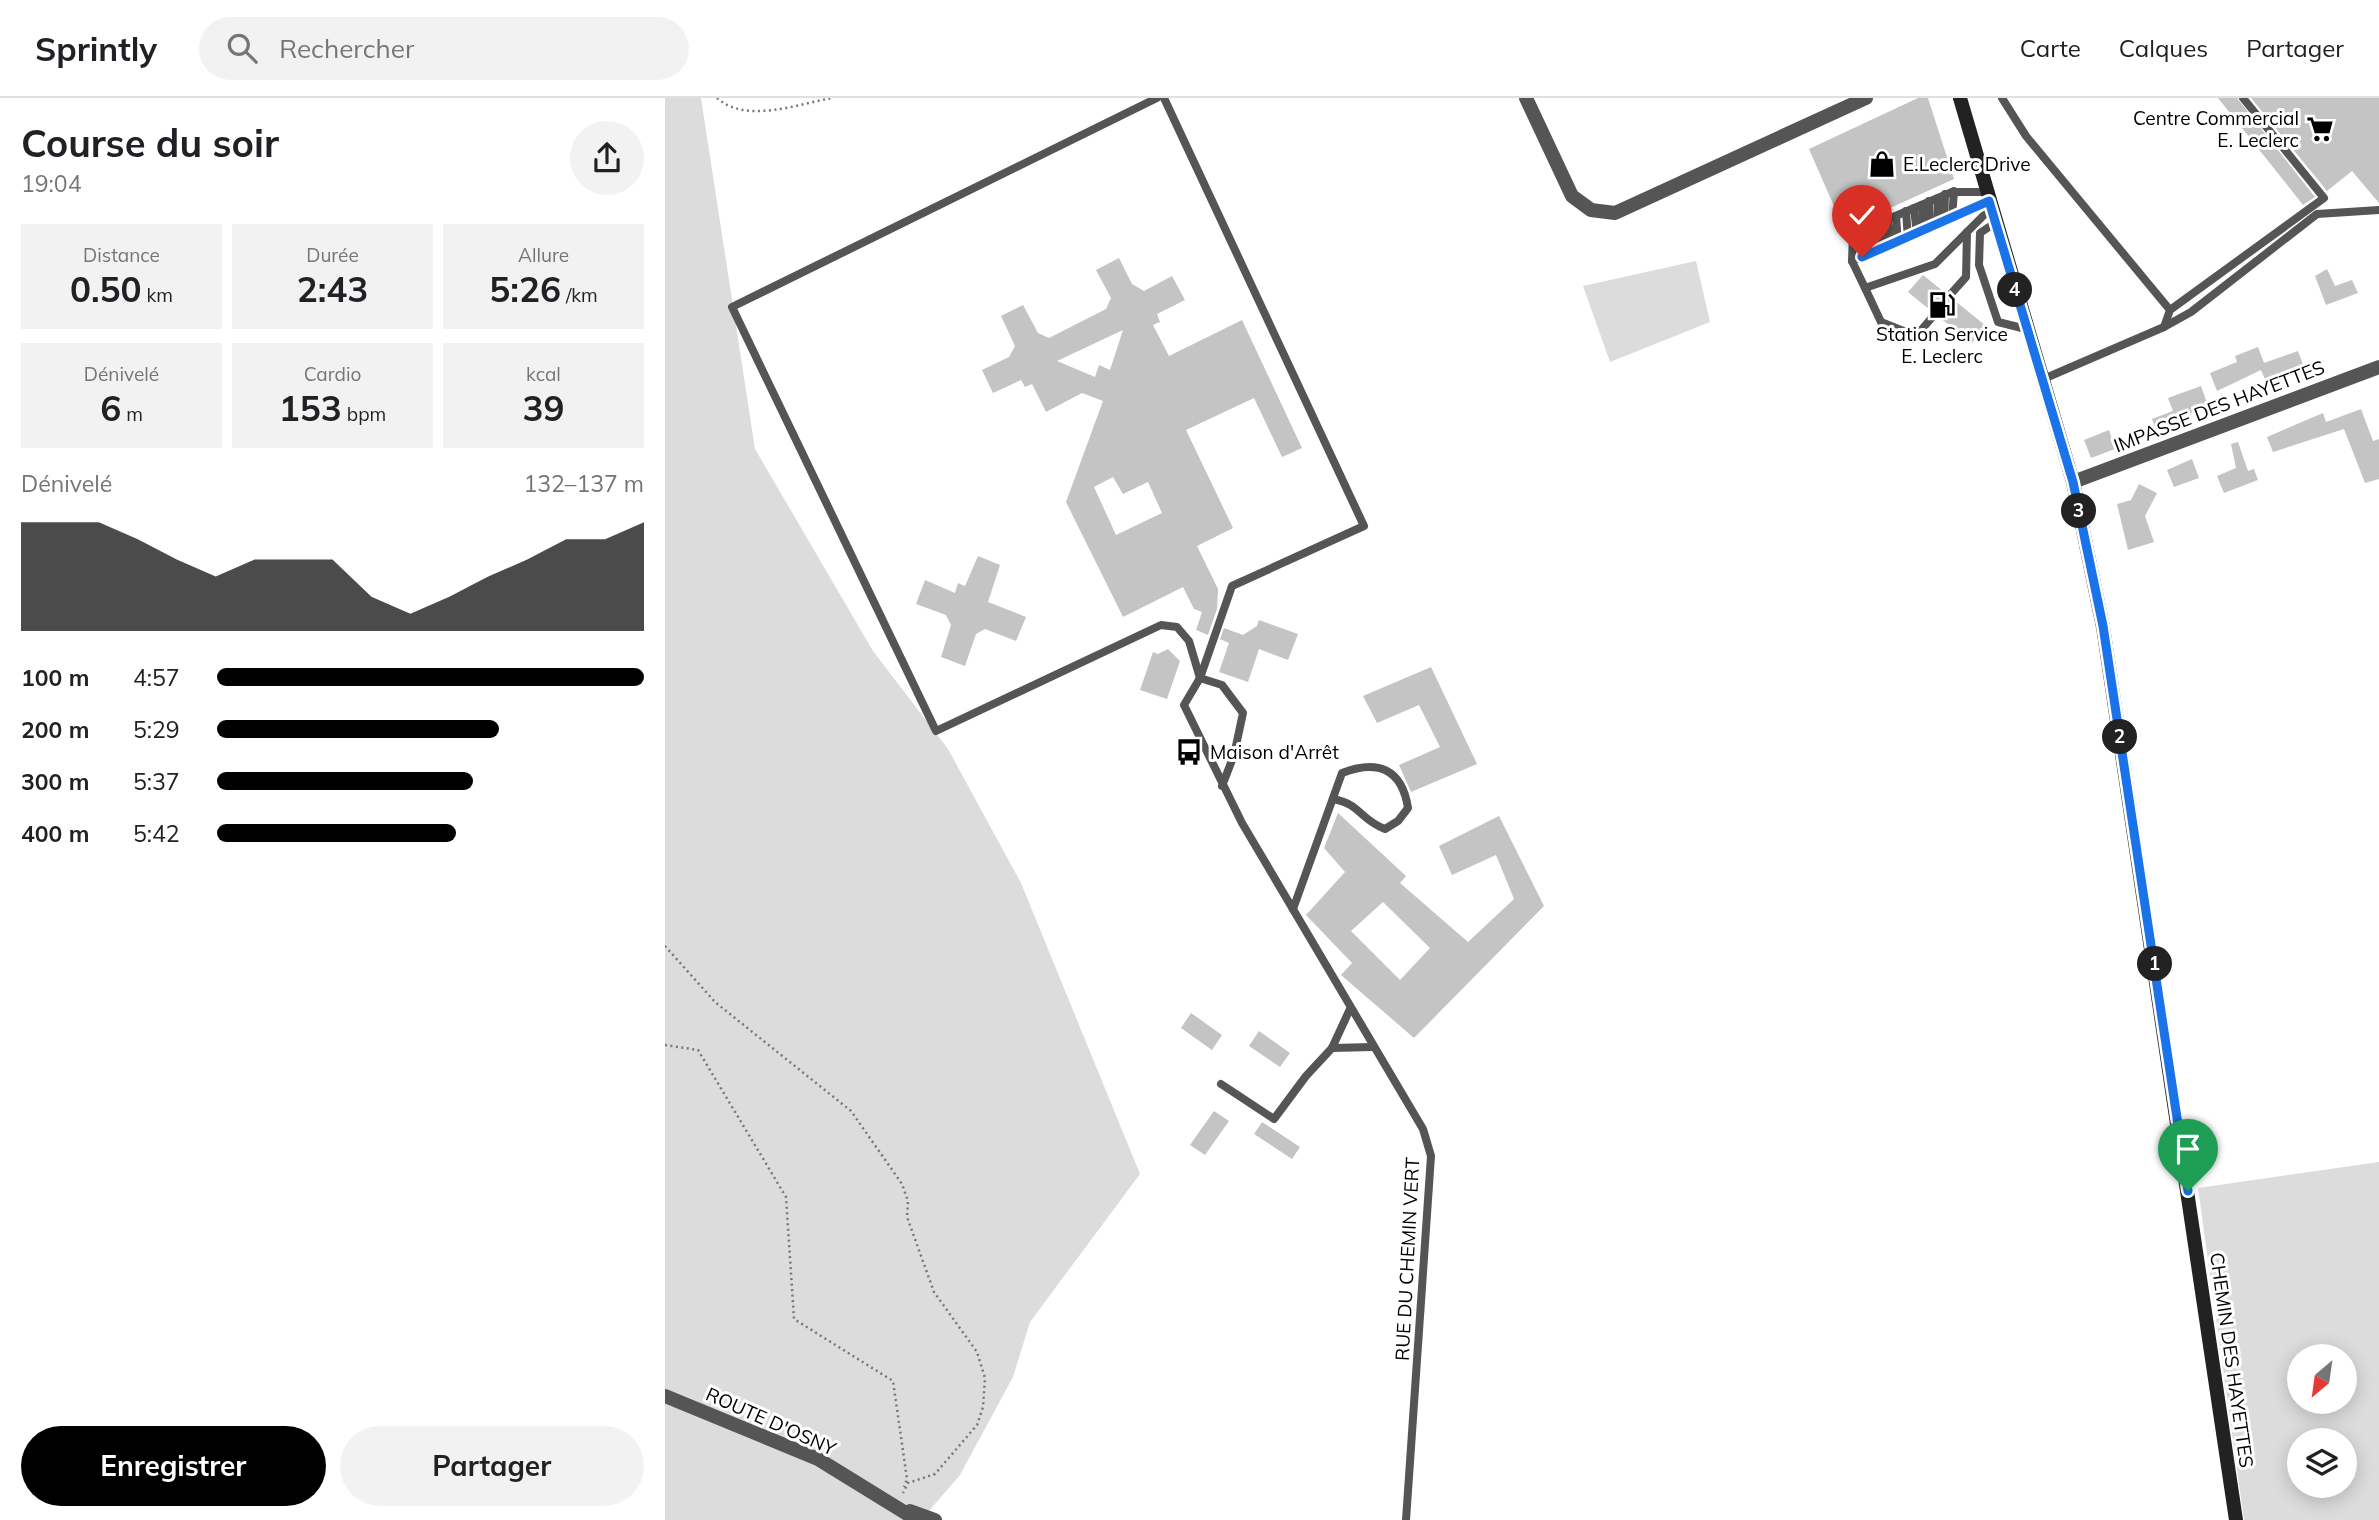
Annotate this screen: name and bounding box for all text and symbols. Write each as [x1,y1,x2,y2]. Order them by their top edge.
search box [199,17,689,80]
text: Sprintly [35,28,157,69]
icon: search [223,29,261,67]
text: Rechercher [279,32,414,65]
text: Carte [2020,33,2081,63]
text: Calques [2119,33,2208,63]
text: Partager [2246,33,2344,63]
place label: Centre Commercial E. Leclerc [2133,106,2299,152]
supermarket icon: Centre Commercial E. Leclerc [2305,114,2335,144]
text: Course du soir [21,119,279,167]
button: share [570,121,644,195]
shop icon: E.Leclerc Drive [1867,149,1897,179]
place label: E.Leclerc Drive [1903,152,2031,176]
text: 19:04 [21,169,81,198]
pin [1832,185,1892,257]
icon: check [1843,196,1881,234]
text: Distance [83,243,160,267]
text: Durée [306,243,359,267]
text: Allure [518,243,569,267]
text: 0.50 [70,267,142,311]
text: 2:43 [297,267,368,311]
text: 5:26 [489,267,561,311]
pin: 4 [1997,272,2033,308]
text: 4 [2009,277,2020,301]
text: km [142,283,173,307]
text: /km [561,283,598,307]
fuel station icon: Station Service E. Leclerc [1927,290,1957,320]
place label: Station Service E. Leclerc [1876,322,2008,368]
street label: IMPASSE DES HAYETTES [2110,355,2328,457]
text: Dénivelé [84,362,159,386]
text: Cardio [304,362,361,386]
text: kcal [526,362,561,386]
text: 6 [100,386,121,430]
text: 153 [279,386,342,430]
text: 39 [522,386,565,430]
text: m [121,402,143,426]
text: bpm [342,402,386,426]
text: Dénivelé [21,469,112,498]
text: 132–137 m [523,469,644,498]
pin: 3 [2061,494,2097,528]
text: 3 [2073,498,2084,522]
text: 100 m [21,663,89,692]
text: 4:57 [133,663,180,692]
text: 200 m [21,715,89,744]
text: 5:29 [133,715,180,744]
pin: 2 [2103,720,2137,754]
text: 2 [2114,724,2125,748]
bus stop icon: Maison d'Arrêt [1174,737,1204,767]
place label: Maison d'Arrêt [1210,740,1339,764]
text: 300 m [21,767,89,796]
text: 5:37 [133,767,180,796]
text: 400 m [21,819,89,848]
text: 5:42 [133,819,180,848]
pin: 1 [2137,946,2173,982]
text: 1 [2149,951,2160,975]
pin [2158,1119,2218,1191]
icon: arrive [2169,1130,2207,1168]
street label: RUE DU CHEMIN VERT [1390,1156,1424,1361]
street label: CHEMIN DES HAYETTES [2205,1251,2259,1469]
north arrow [2287,1344,2357,1414]
map controls [2287,1344,2357,1498]
street label: ROUTE D'OSNY [702,1382,840,1461]
button: Enregistrer [21,1426,326,1506]
button: Partager [340,1426,644,1506]
button: layers [2287,1428,2357,1498]

